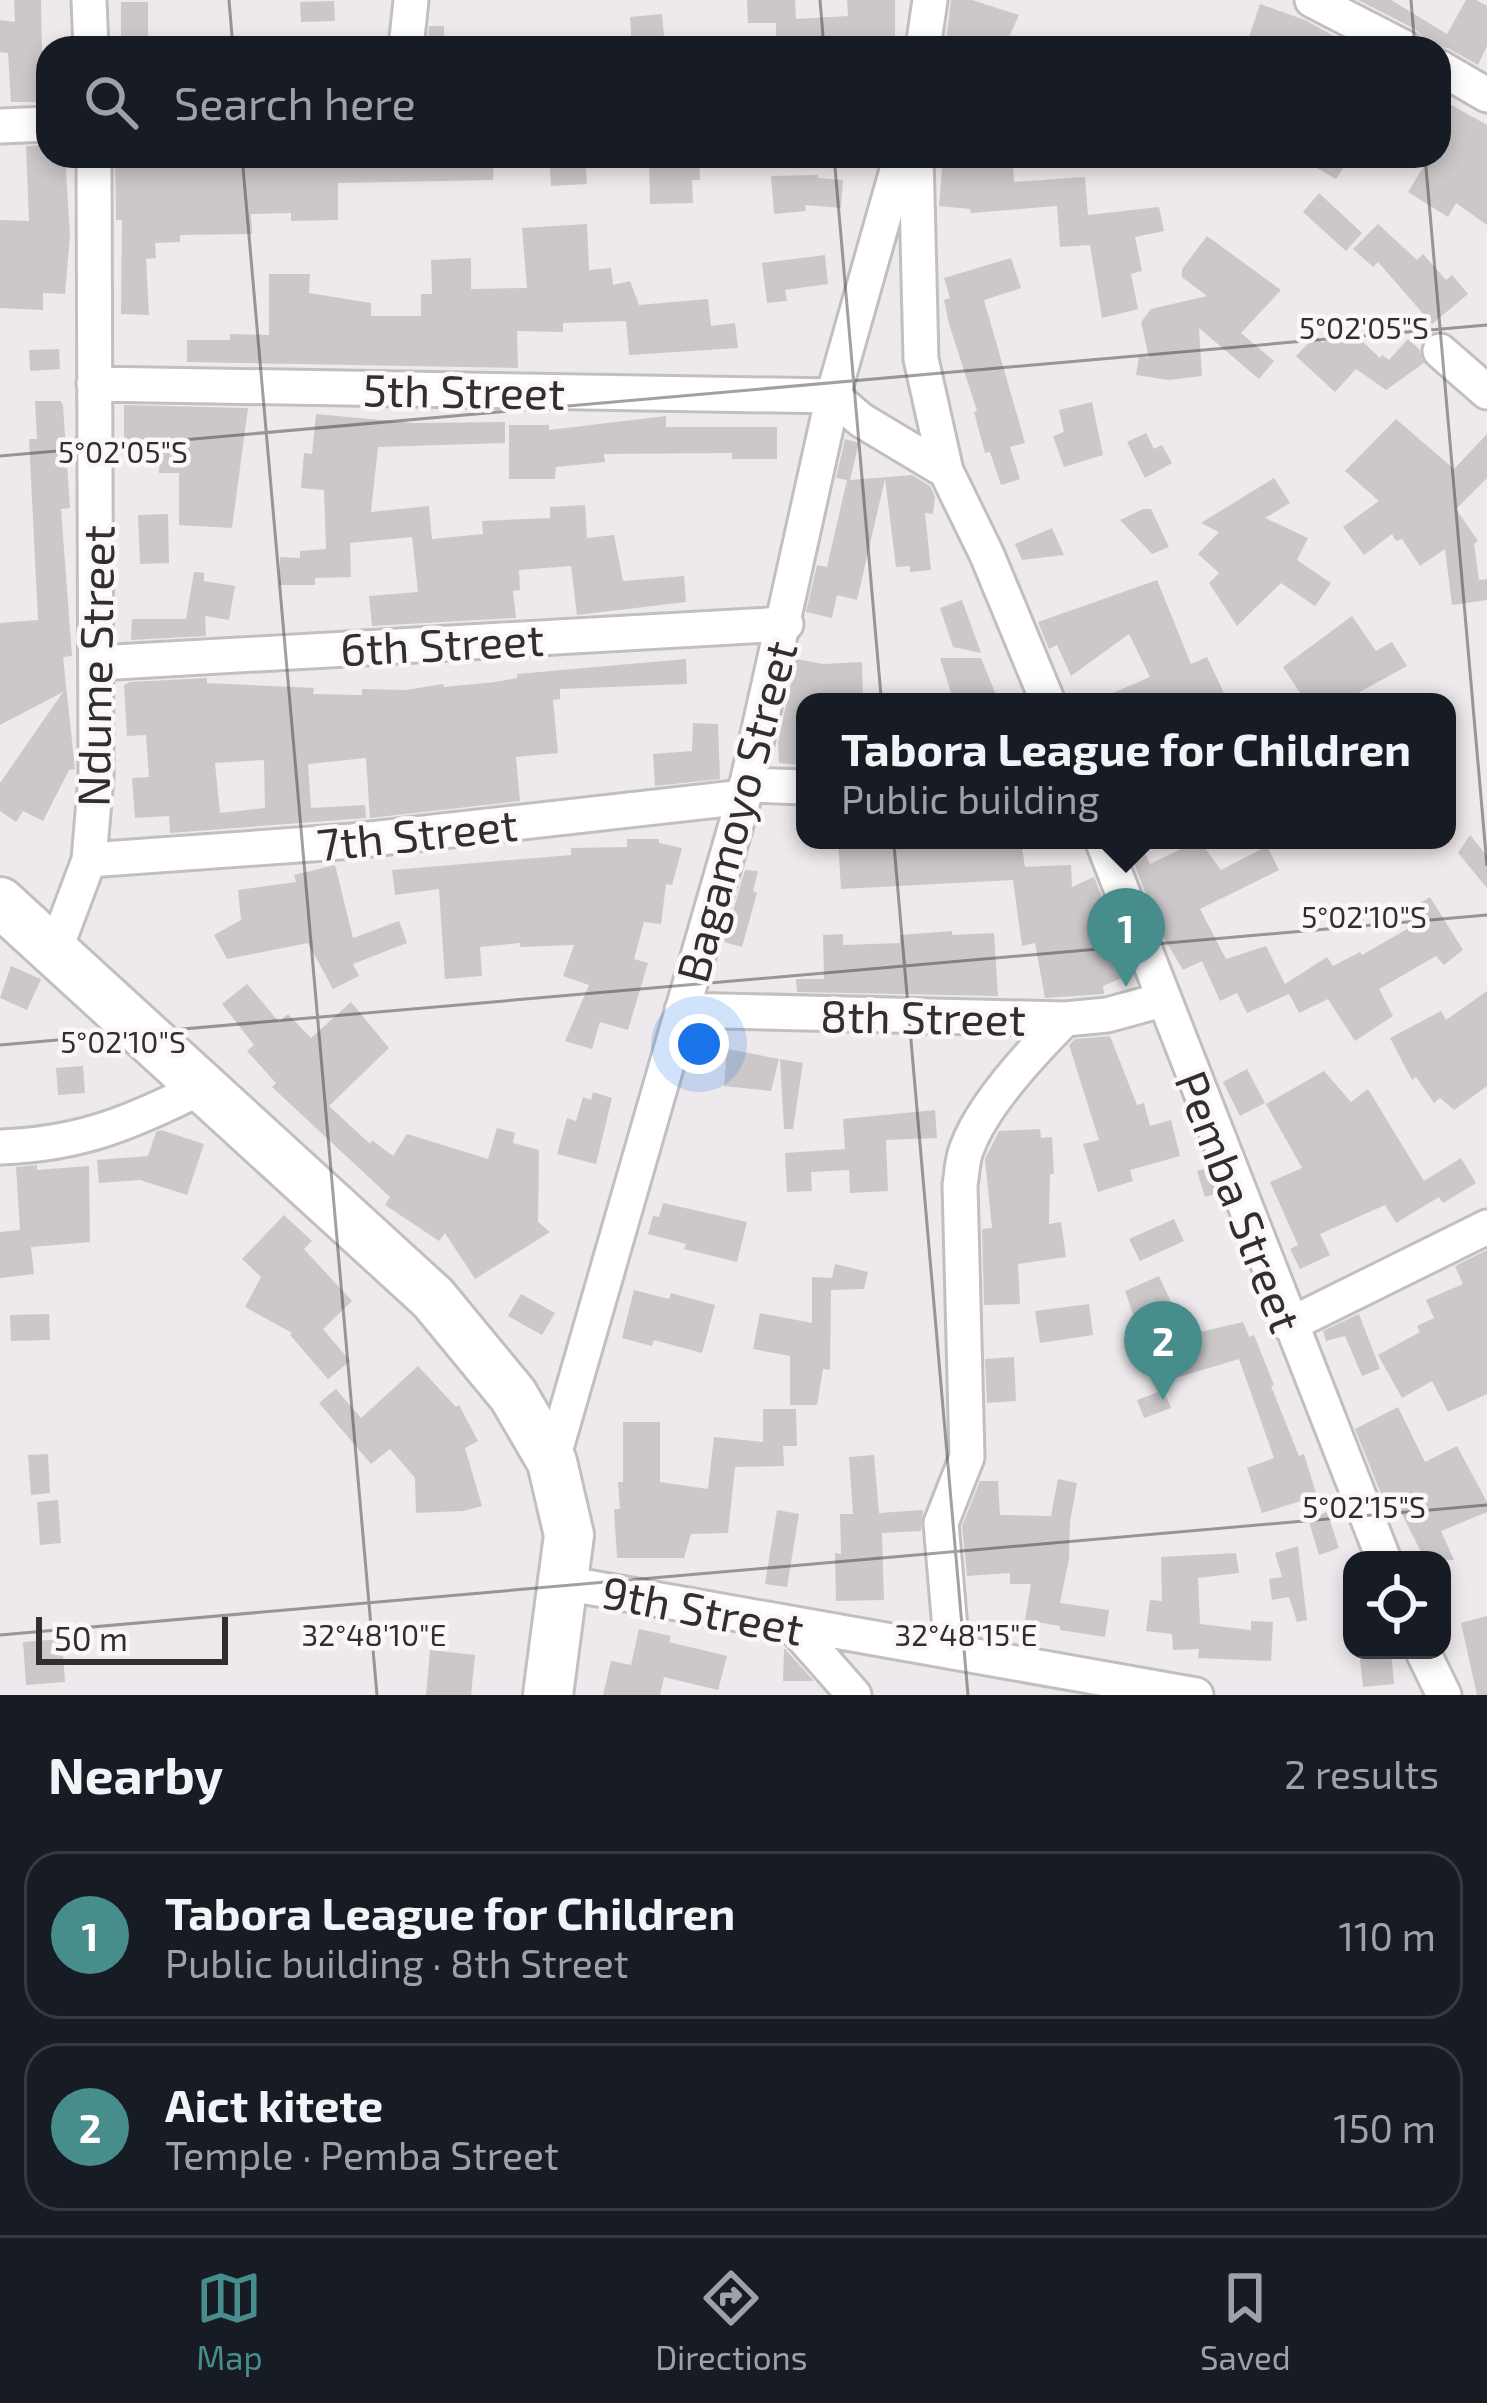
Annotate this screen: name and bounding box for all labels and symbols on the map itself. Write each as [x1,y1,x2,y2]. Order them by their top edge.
text: 5°02'05"S [1299,309,1429,345]
street label: 5th Street [362,361,566,419]
text: 5°02'05"S [58,433,188,469]
street label: Ndume Street [65,525,123,807]
street label: 6th Street [339,611,545,675]
street label: Bagamoyo Street [663,634,807,988]
street label: 7th Street [314,796,520,870]
pin: 1 [1087,888,1165,987]
text: 5°02'10"S [1301,898,1427,934]
street label: 8th Street [820,987,1026,1045]
your location [669,1014,729,1074]
text: 5°02'10"S [60,1023,186,1059]
street label: Pemba Street [1165,1063,1315,1339]
pin: 2 [1124,1301,1202,1400]
text: 5°02'15"S [1302,1488,1426,1524]
street label: 9th Street [598,1563,808,1655]
scale bar [36,1611,228,1664]
text: 32°48'10"E [302,1616,446,1652]
text: 32°48'15"E [895,1616,1037,1652]

